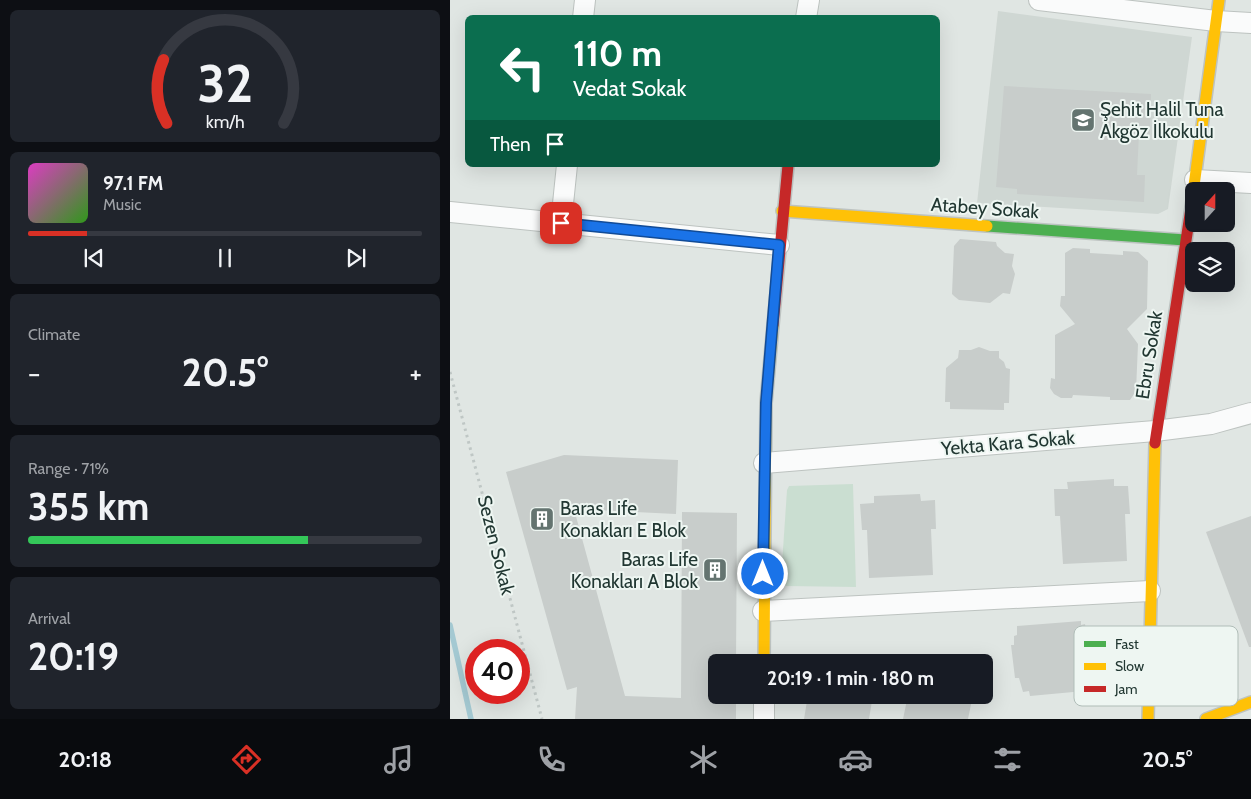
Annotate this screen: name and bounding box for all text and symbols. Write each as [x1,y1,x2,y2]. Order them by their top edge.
text: 110 m [573,32,662,75]
icon: left [490,35,555,100]
text: 32 [197,52,253,115]
text: Vedat Sokak [573,75,686,102]
place label: Şehit Halil Tuna Akgöz İlkokulu [1100,98,1224,143]
school or university icon: Şehit Halil Tuna Akgöz İlkokulu [1070,107,1096,133]
text: km/h [205,111,245,132]
icon: arrive [541,130,569,158]
text: Then [490,133,531,156]
text: 97.1 FM [103,172,163,195]
north arrow [1185,182,1235,232]
map controls [1185,182,1235,292]
street label: Atabey Sokak [930,193,1040,223]
text: Music [103,195,141,214]
pin [540,202,582,244]
icon: arrive [547,209,575,237]
button: layers [1185,242,1235,292]
icon: previous [80,244,108,272]
icon: pause [211,244,239,272]
icon: next [342,244,370,272]
street label: Ebru Sokak [1131,309,1167,401]
text: Climate [28,325,80,344]
text: 20.5° [182,349,268,396]
text: − [28,356,40,390]
text: + [410,356,422,390]
street label: Yekta Kara Sokak [939,426,1076,460]
text: Range · 71% [28,459,109,478]
text: 355 km [28,483,149,530]
street label: Sezen Sokak [473,493,520,598]
place label: Baras Life Konakları E Blok [560,497,687,542]
building icon: Baras Life Konakları E Blok [529,506,555,532]
position arrow [736,547,788,599]
place label: Baras Life Konakları A Blok [571,548,698,593]
building icon: Baras Life Konakları A Blok [702,557,728,583]
text: Arrival [28,609,71,628]
legend [1074,626,1238,706]
text: 20:19 [28,633,119,680]
text: Fast [1115,635,1139,653]
speed limit sign: 40 [465,639,530,704]
text: Slow [1115,657,1144,675]
text: 20:19 · 1 min · 180 m [767,667,934,690]
text: Jam [1114,680,1137,698]
icon: directions [229,742,264,777]
icon: music [381,742,416,777]
icon: phone [534,742,569,777]
icon: climate [686,742,721,777]
icon: car [838,742,873,777]
icon: filters [990,742,1025,777]
text: 20:18 [59,746,112,773]
text: 20.5° [1142,746,1192,773]

